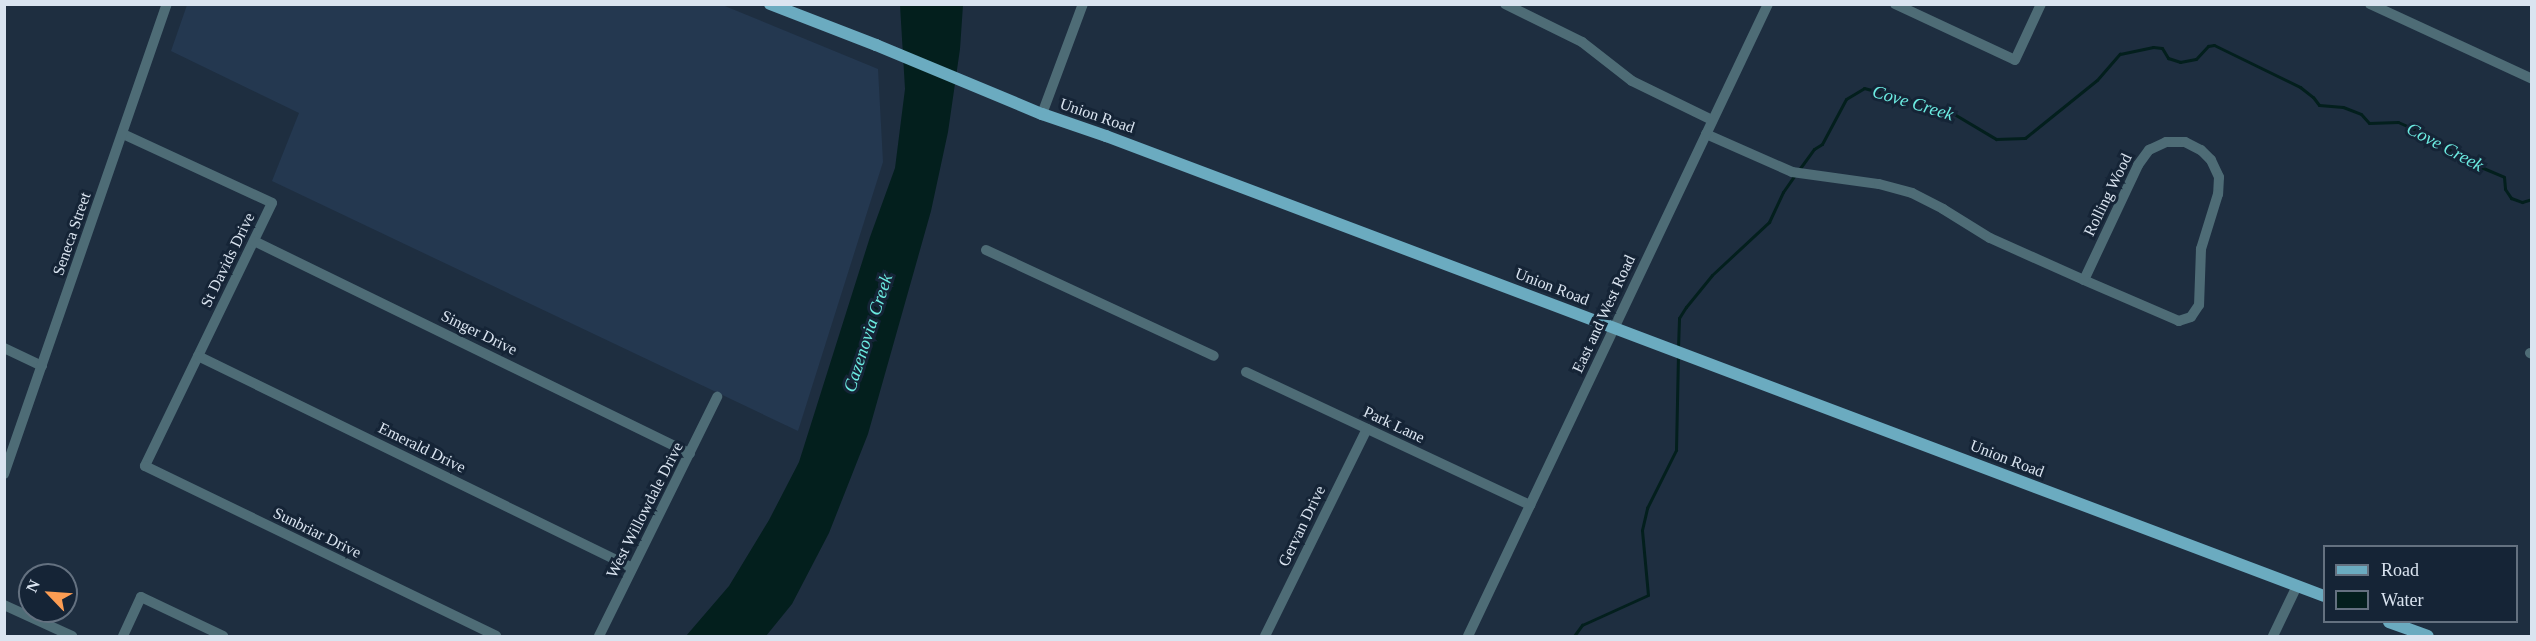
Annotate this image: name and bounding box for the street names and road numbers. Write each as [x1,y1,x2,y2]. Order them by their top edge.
street label: Union Road [1057,94,1137,138]
street label: Rolling Wood [2080,150,2136,240]
street label: Seneca Street [49,190,95,278]
street label: St Davids Drive [197,209,259,311]
street label: East and West Road [1568,252,1640,376]
street label: Union Road [1512,264,1592,310]
street label: Singer Drive [438,306,520,360]
street label: Park Lane [1360,402,1428,448]
street label: Emerald Drive [375,419,469,477]
street label: Union Road [1967,436,2047,482]
street label: West Willowdale Drive [602,439,688,581]
street label: Gervan Drive [1274,482,1330,570]
street label: Sunbriar Drive [270,503,364,563]

